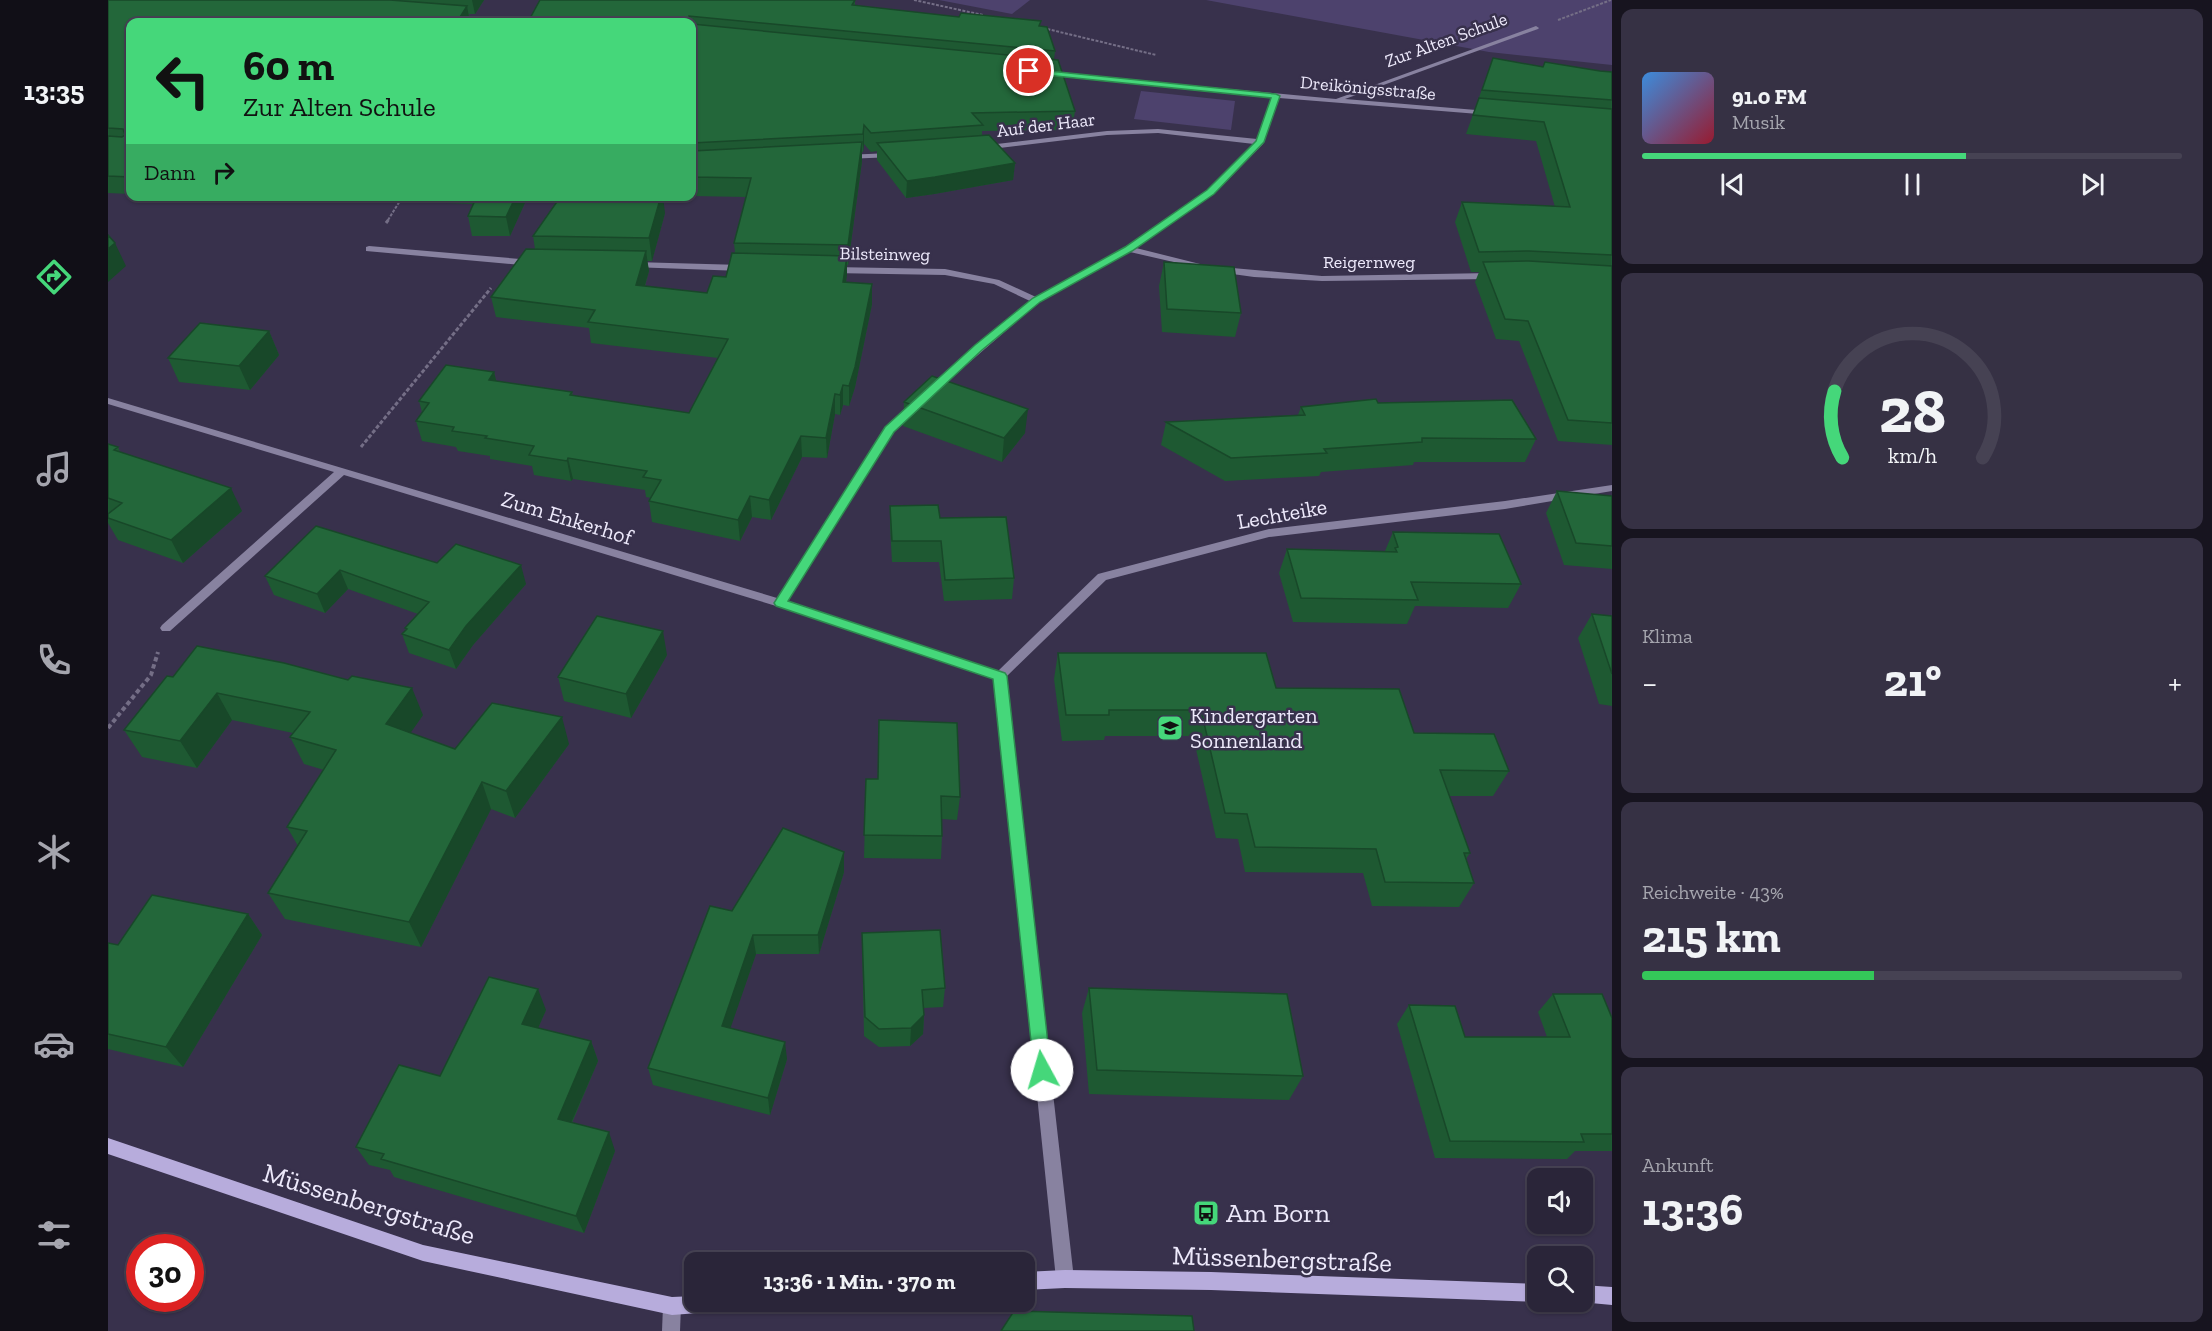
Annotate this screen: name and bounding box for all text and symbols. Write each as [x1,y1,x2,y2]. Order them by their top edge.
street label: Zur Alten Schule [1382,8,1510,72]
text: 60 m [243,40,334,91]
icon: left [144,42,222,120]
pin [1003,45,1054,96]
icon: arrive [1012,54,1045,87]
street label: Dreikönigsstraße [1299,71,1437,105]
text: 13:35 [24,75,84,107]
text: 91.0 FM [1732,83,1807,110]
text: Zur Alten Schule [243,91,436,123]
street label: Auf der Haar [995,108,1097,142]
text: Musik [1732,110,1785,134]
icon: right [207,156,240,189]
text: Dann [144,159,195,186]
icon: previous [1716,168,1749,201]
icon: pause [1896,168,1929,201]
icon: next [2076,168,2109,201]
street label: Bilsteinweg [839,242,931,266]
street label: Reigernweg [1323,251,1415,273]
icon: directions [33,256,75,298]
text: 28 [1878,373,1946,448]
text: km/h [1888,444,1936,469]
icon: music [33,448,75,490]
street label: Zum Enkerhof [498,485,638,551]
street label: Lechteike [1235,493,1329,535]
text: Klima [1642,624,1693,648]
icon: phone [33,639,75,681]
text: 21° [1884,654,1942,708]
text: − [1642,663,1657,702]
text: + [2168,663,2182,702]
place label: Kindergarten Sonnenland [1190,702,1318,754]
school or university icon: Kindergarten Sonnenland [1155,713,1185,743]
icon: climate [33,831,75,873]
text: Reichweite · 43% [1642,880,1784,904]
text: 215 km [1642,910,1781,964]
icon: car [33,1023,75,1065]
position arrow [1010,1038,1074,1102]
text: Ankunft [1642,1153,1713,1177]
street label: Müssenbergstraße [259,1157,479,1251]
map controls [1527,1168,1593,1312]
button: sound [1527,1168,1593,1234]
text: 13:36 [1642,1183,1743,1237]
place label: Am Born [1226,1197,1330,1229]
bus stop icon: Am Born [1191,1198,1221,1228]
icon: filters [33,1214,75,1256]
speed limit sign: 30 [126,1234,204,1312]
street label: Müssenbergstraße [1171,1239,1393,1279]
button: search [1527,1246,1593,1312]
text: 13:36 · 1 Min. · 370 m [763,1268,956,1295]

